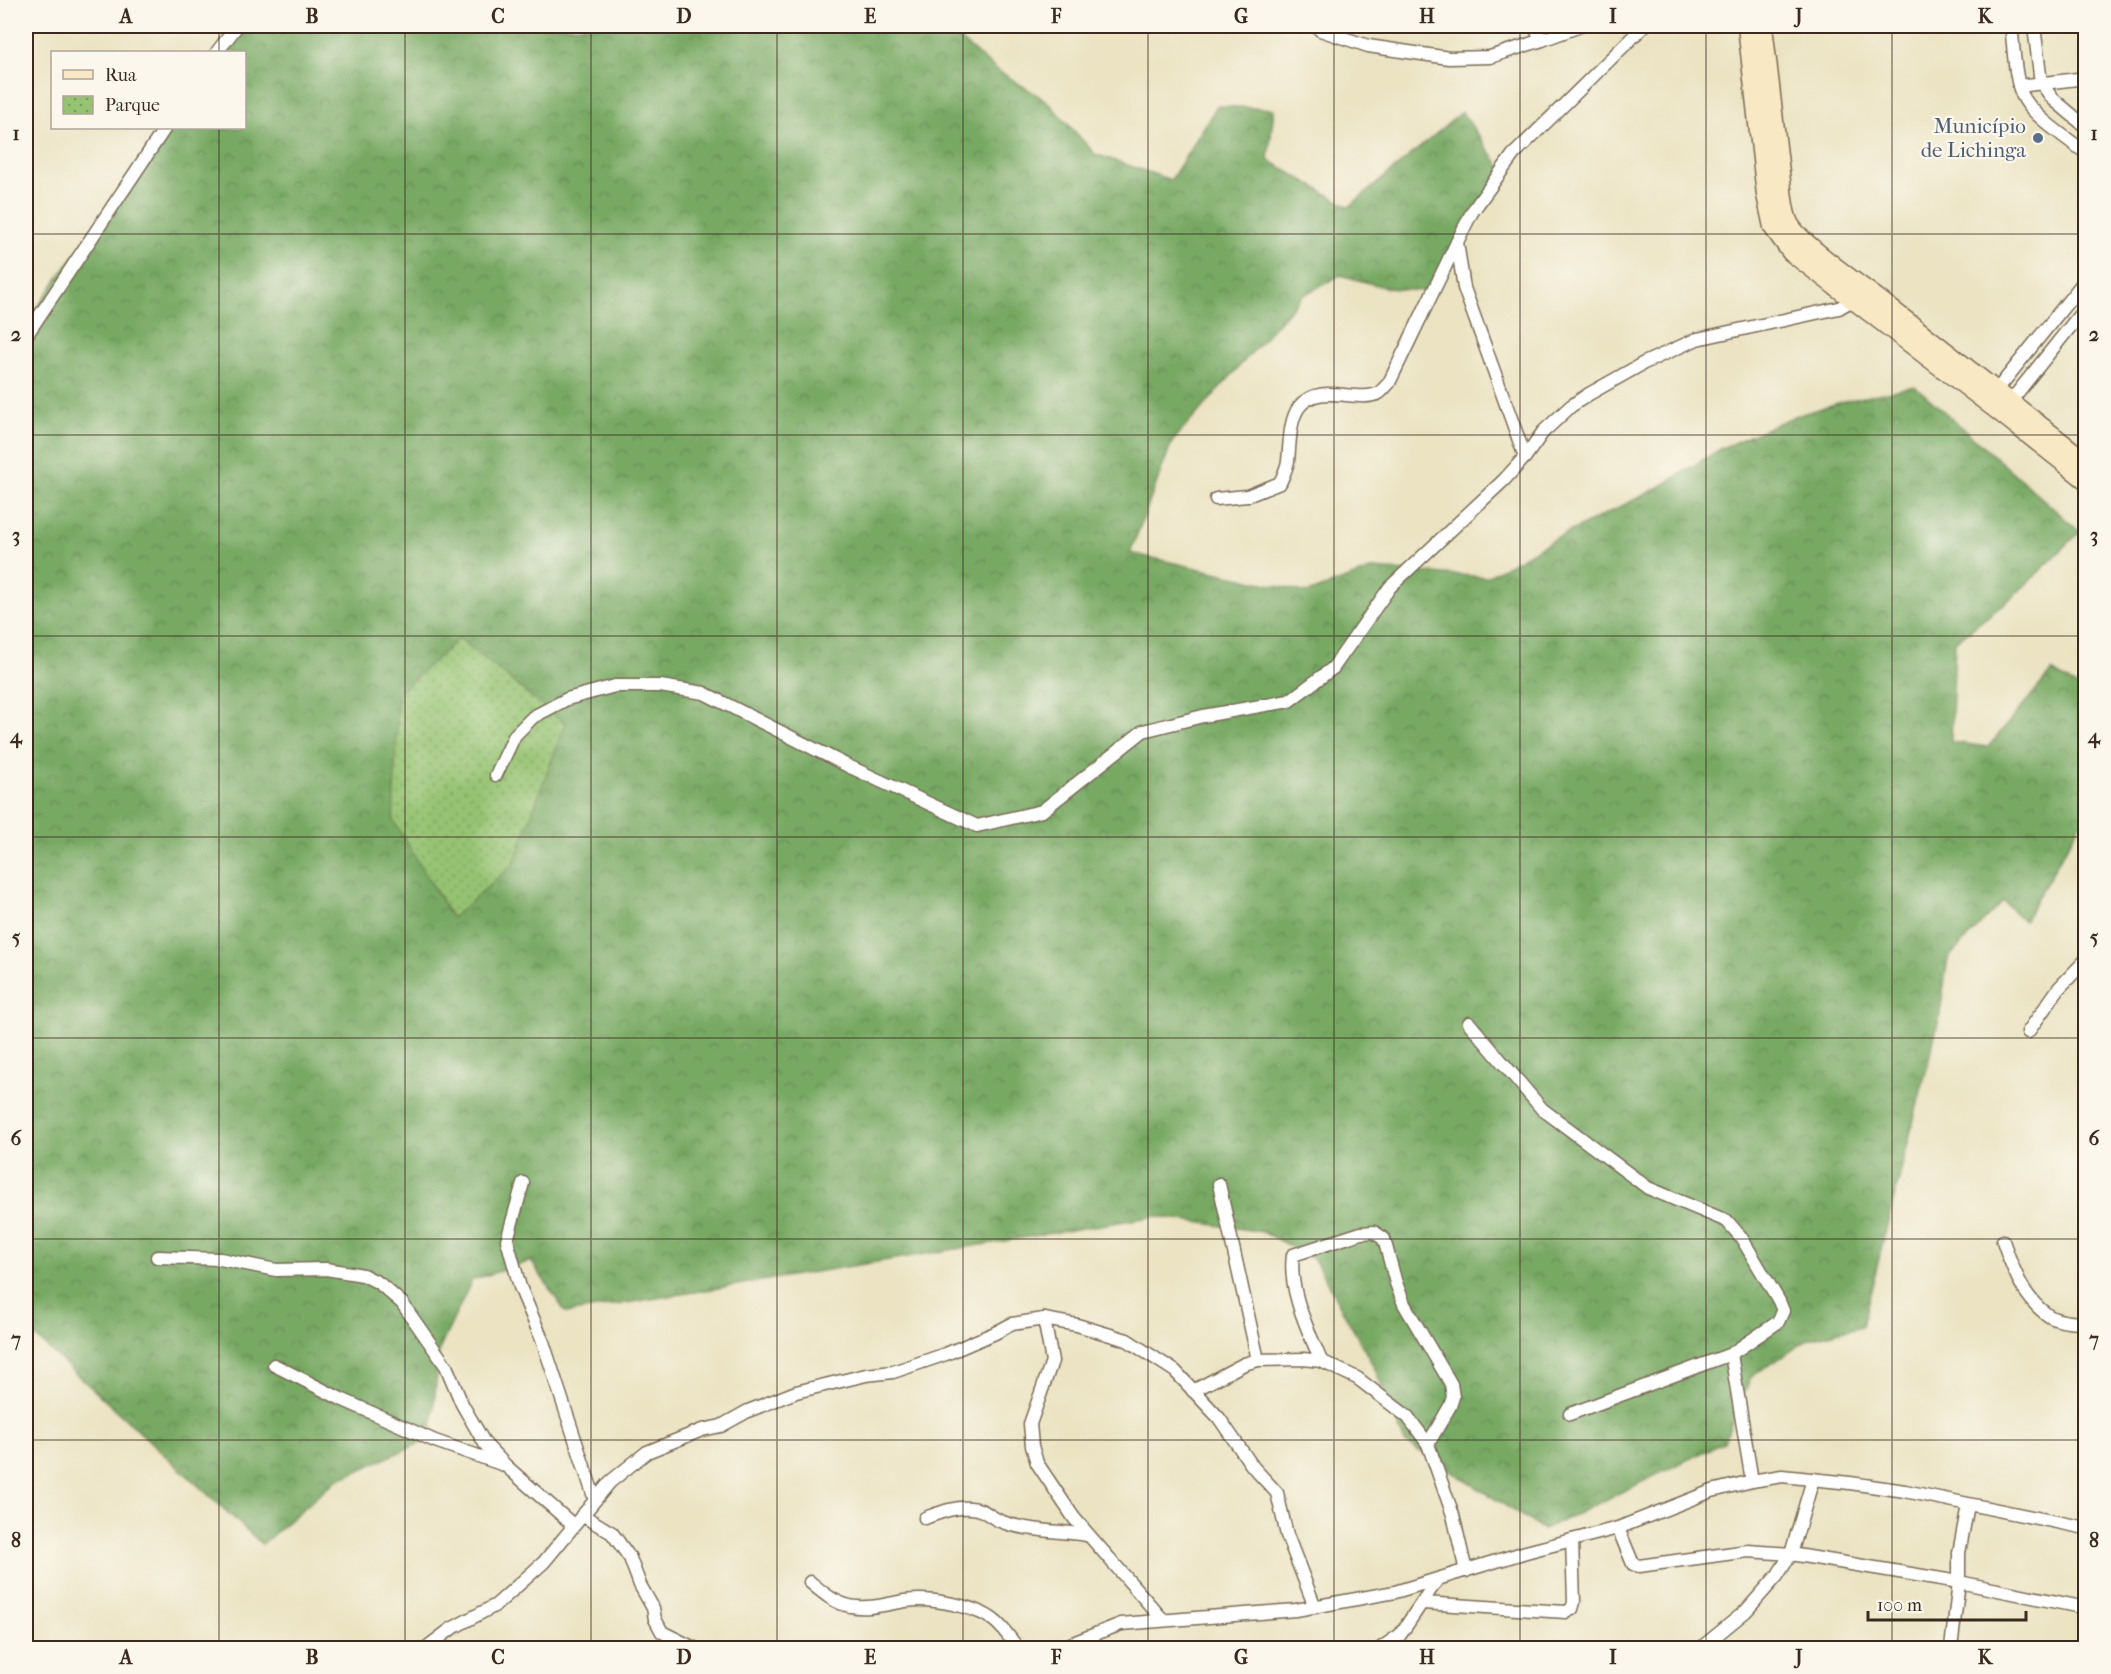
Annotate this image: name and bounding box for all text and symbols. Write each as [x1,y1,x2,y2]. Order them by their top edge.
text: A [118,5,134,28]
text: B [305,5,319,28]
text: C [491,5,505,28]
text: D [676,5,692,28]
text: E [864,5,876,28]
text: F [1050,5,1062,28]
text: G [1234,5,1248,28]
text: H [1419,5,1435,28]
text: I [1609,5,1617,28]
text: J [1793,5,1803,28]
text: K [1978,5,1994,28]
legend [51,51,246,129]
text: Rua [105,65,137,86]
text: Parque [105,95,160,116]
place label: Município de Lichinga [1921,114,2026,162]
text: 1 [12,122,20,145]
text: 1 [2090,122,2098,145]
marker: Município de Lichinga [2031,131,2045,145]
text: 2 [11,323,21,346]
text: 2 [2089,323,2099,346]
text: 3 [12,524,20,547]
text: 3 [2090,524,2098,547]
text: 4 [9,725,23,749]
text: 4 [2087,725,2101,749]
text: 5 [12,926,21,949]
text: 5 [2090,926,2099,949]
text: 6 [11,1127,23,1150]
text: 6 [2089,1127,2101,1150]
text: 7 [10,1328,21,1351]
text: 7 [2088,1328,2099,1351]
text: 8 [11,1529,21,1552]
text: 8 [2089,1529,2099,1552]
scale bar [1868,1584,2026,1622]
text: 100 m [1877,1595,1922,1616]
text: A [118,1646,134,1669]
text: B [305,1646,319,1669]
text: C [491,1646,505,1669]
text: D [676,1646,692,1669]
text: E [864,1646,876,1669]
text: F [1050,1646,1062,1669]
text: G [1234,1646,1248,1669]
text: H [1419,1646,1435,1669]
text: I [1609,1646,1617,1669]
text: J [1793,1646,1803,1669]
text: K [1978,1646,1994,1669]

